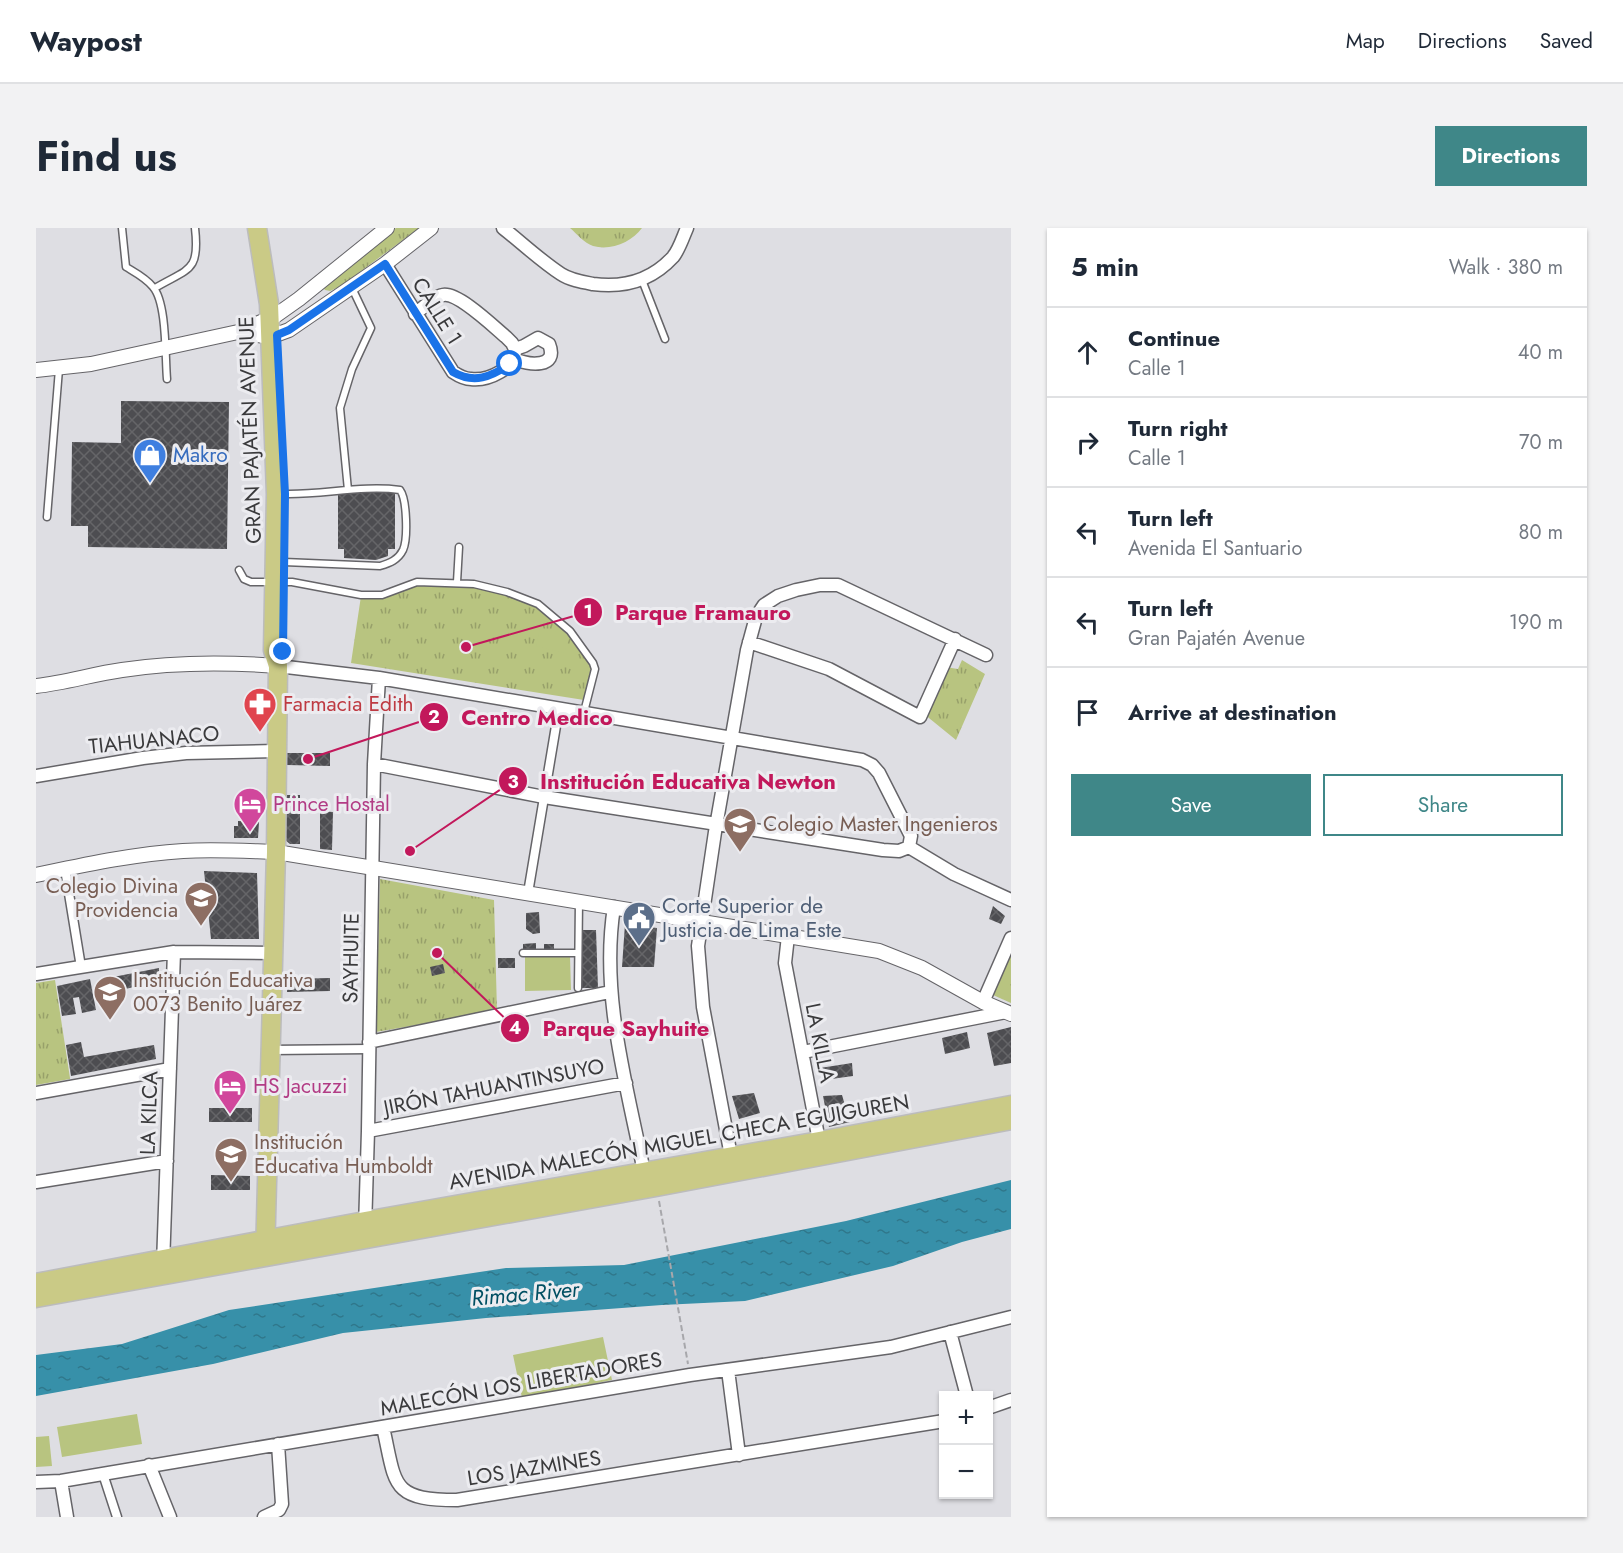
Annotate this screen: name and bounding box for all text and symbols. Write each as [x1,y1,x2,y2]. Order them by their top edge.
text: Waypost [30,21,142,62]
text: Map [1346,26,1385,56]
text: Directions [1418,26,1507,56]
text: Saved [1540,26,1593,56]
text: Find us [36,126,177,187]
button: Directions [1435,126,1587,186]
text: 5 min [1071,248,1139,286]
text: Walk · 380 m [1449,253,1563,282]
street label: CALLE 1 [405,272,469,350]
street label: GRAN PAJATÉN AVENUE [231,316,269,544]
text: Continue [1128,322,1220,354]
icon: ahead [1071,336,1104,369]
text: 40 m [1518,338,1563,367]
route start [496,350,522,376]
text: Calle 1 [1128,354,1186,383]
text: Turn right [1128,412,1228,444]
icon: right [1071,426,1104,459]
text: 70 m [1519,428,1563,457]
shop icon: Makro [132,437,168,484]
place label: Makro [173,440,228,470]
text: Calle 1 [1128,444,1186,473]
text: Turn left [1128,502,1213,534]
icon: left [1071,516,1104,549]
text: 80 m [1518,518,1563,547]
text: Avenida El Santuario [1128,534,1302,563]
callout: Parque Framauro [573,592,803,632]
text: Turn left [1128,592,1213,624]
text: Parque Framauro [615,596,791,628]
text: 1 [583,599,593,625]
icon: left [1071,606,1104,639]
text: 190 m [1509,608,1563,637]
text: Gran Pajatén Avenue [1128,624,1305,653]
route end [269,638,295,664]
pharmacy icon: Farmacia Edith [242,686,278,733]
place label: Farmacia Edith [283,689,414,719]
icon: arrive [1071,696,1104,729]
text: Arrive at destination [1128,696,1337,728]
callout: Centro Medico [419,697,624,737]
text: Centro Medico [461,701,613,733]
text: 2 [428,704,440,730]
street label: TIAHUANACO [87,718,221,762]
callout: Institución Educativa Newton [498,761,848,801]
text: Institución Educativa Newton [540,765,836,797]
text: 3 [507,769,519,795]
button: Save [1071,774,1311,836]
button: Share [1323,774,1563,836]
hotel icon: Prince Hostal [232,786,268,833]
place label: Prince Hostal [273,789,390,819]
school or university icon: Colegio Master Ingenieros [722,806,758,853]
place label: Colegio Master Ingenieros [763,809,998,839]
place label: Colegio Divina Providencia [46,871,178,925]
school or university icon: Colegio Divina Providencia [183,880,219,927]
place label: Corte Superior de Justicia de Lima Este [659,891,842,945]
public building icon: Corte Superior de Justicia de Lima Este [621,900,657,947]
street label: SAYHUITE [335,913,367,1003]
place label: Institución Educativa 0073 Benito Juárez [133,965,313,1019]
school or university icon: Institución Educativa 0073 Benito Juárez [92,974,128,1021]
street label: LA KILLA [798,1001,842,1086]
callout: Parque Sayhuite [500,1008,721,1048]
text: Parque Sayhuite [543,1012,709,1044]
text: 4 [509,1015,521,1041]
street label: JIRÓN TAHUANTINSUYO [378,1051,607,1124]
hotel icon: HS Jacuzzi [212,1068,248,1115]
street label: LA KILCA [133,1070,165,1155]
place label: HS Jacuzzi [253,1071,347,1101]
street label: AVENIDA MALECÓN MIGUEL CHECA EGUIGUREN [446,1087,912,1197]
place label: Institución Educativa Humboldt [254,1127,433,1181]
school or university icon: Institución Educativa Humboldt [213,1136,249,1183]
water label: Rimac River [470,1272,582,1314]
street label: MALECÓN LOS LIBERTADORES [378,1344,664,1424]
map controls [939,1391,993,1499]
button: + [939,1391,993,1445]
street label: LOS JAZMINES [465,1443,603,1493]
button: − [939,1445,993,1499]

